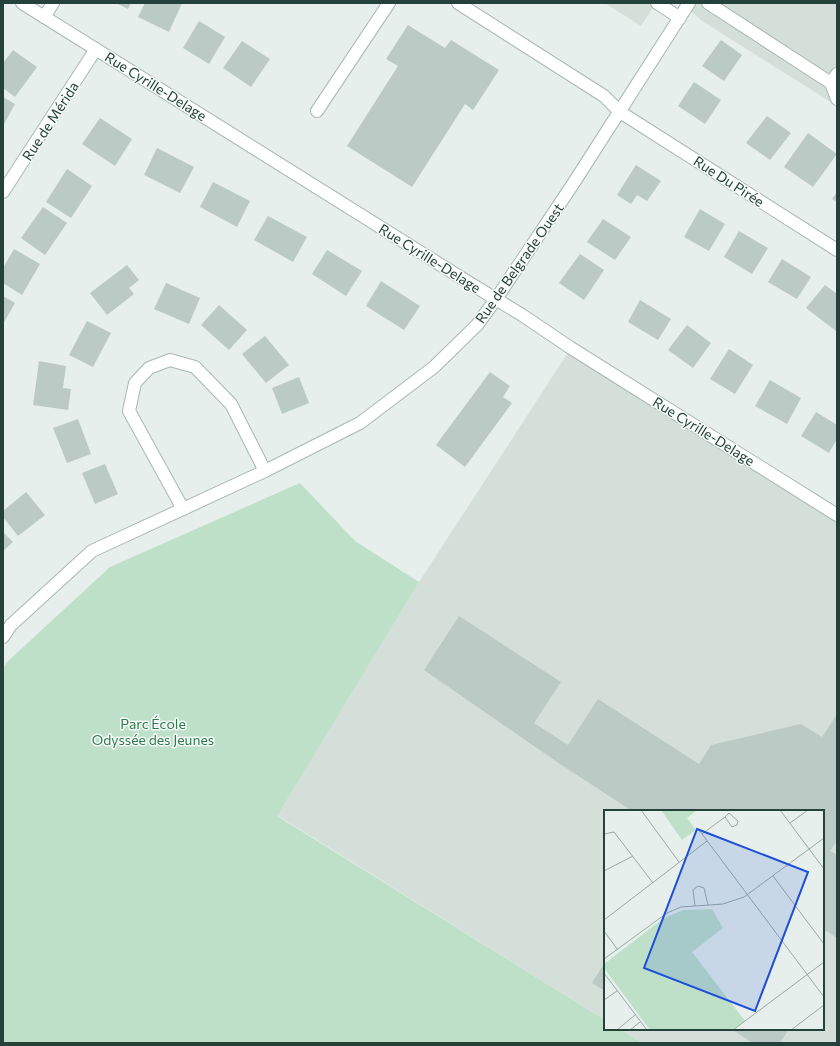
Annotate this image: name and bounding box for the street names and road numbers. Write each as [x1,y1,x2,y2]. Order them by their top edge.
street label: Rue Cyrille-Delage [102,48,210,124]
street label: Rue de Mérida [18,78,82,164]
street label: Rue Du Pirée [691,152,767,210]
street label: Rue de Belgrade Ouest [471,200,567,326]
street label: Rue Cyrille-Delage [376,220,484,296]
street label: Rue Cyrille-Delage [650,393,758,469]

